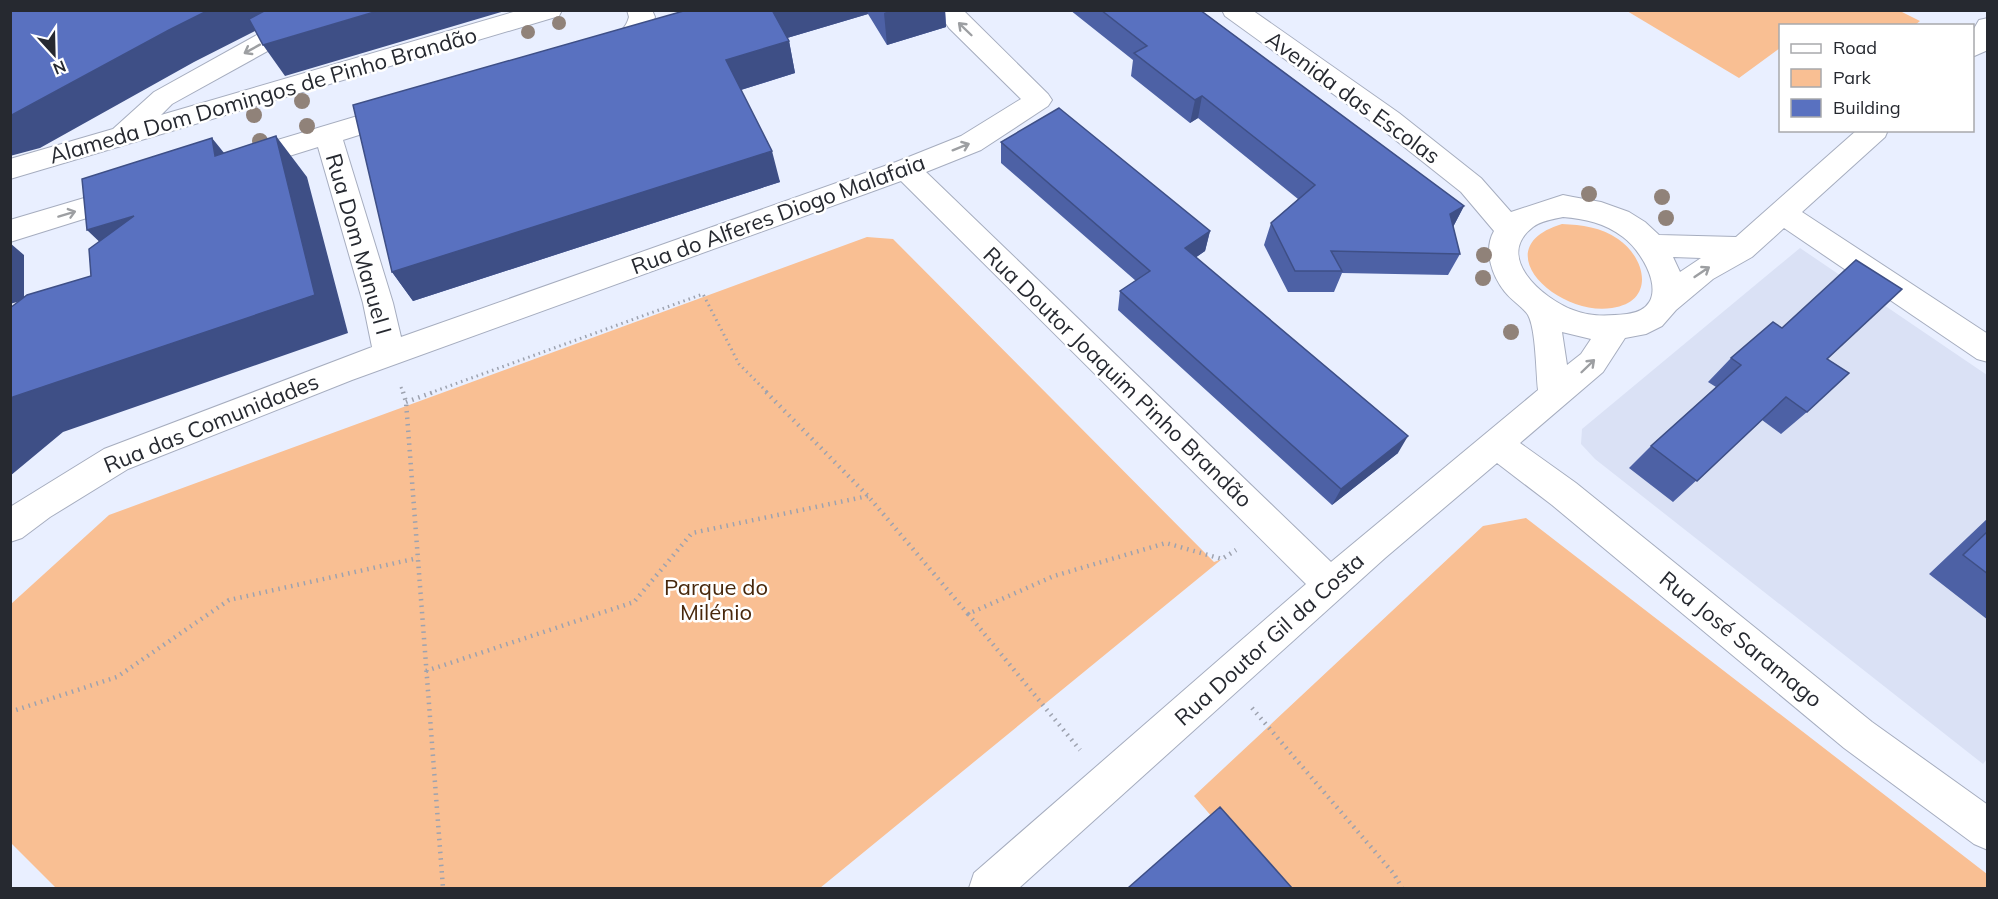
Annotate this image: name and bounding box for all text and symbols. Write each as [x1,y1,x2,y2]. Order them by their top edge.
street label: Alameda Dom Domingos de Pinho Brandão [46,20,480,170]
one-way arrow [957,21,972,36]
north arrow [24,24,84,84]
street label: Avenida das Escolas [1260,24,1446,170]
legend [1779,24,1974,132]
text: Road [1833,36,1877,59]
one-way arrow [244,44,262,55]
text: N [50,56,69,79]
text: Park [1833,66,1872,89]
text: Building [1833,96,1901,119]
one-way arrow [951,141,969,152]
street label: Rua do Alferes Diogo Malafaia [627,148,929,280]
street label: Rua Dom Manuel I [320,150,398,338]
one-way arrow [57,208,76,219]
street label: Rua Doutor Joaquim Pinho Brandão [978,241,1258,513]
one-way arrow [1694,266,1711,279]
one-way arrow [1580,358,1595,373]
street label: Rua das Comunidades [99,367,323,479]
street label: Rua Doutor Gil da Costa [1168,546,1370,732]
street label: Rua José Saramago [1654,565,1828,713]
park label: Parque do Milénio [664,573,768,626]

